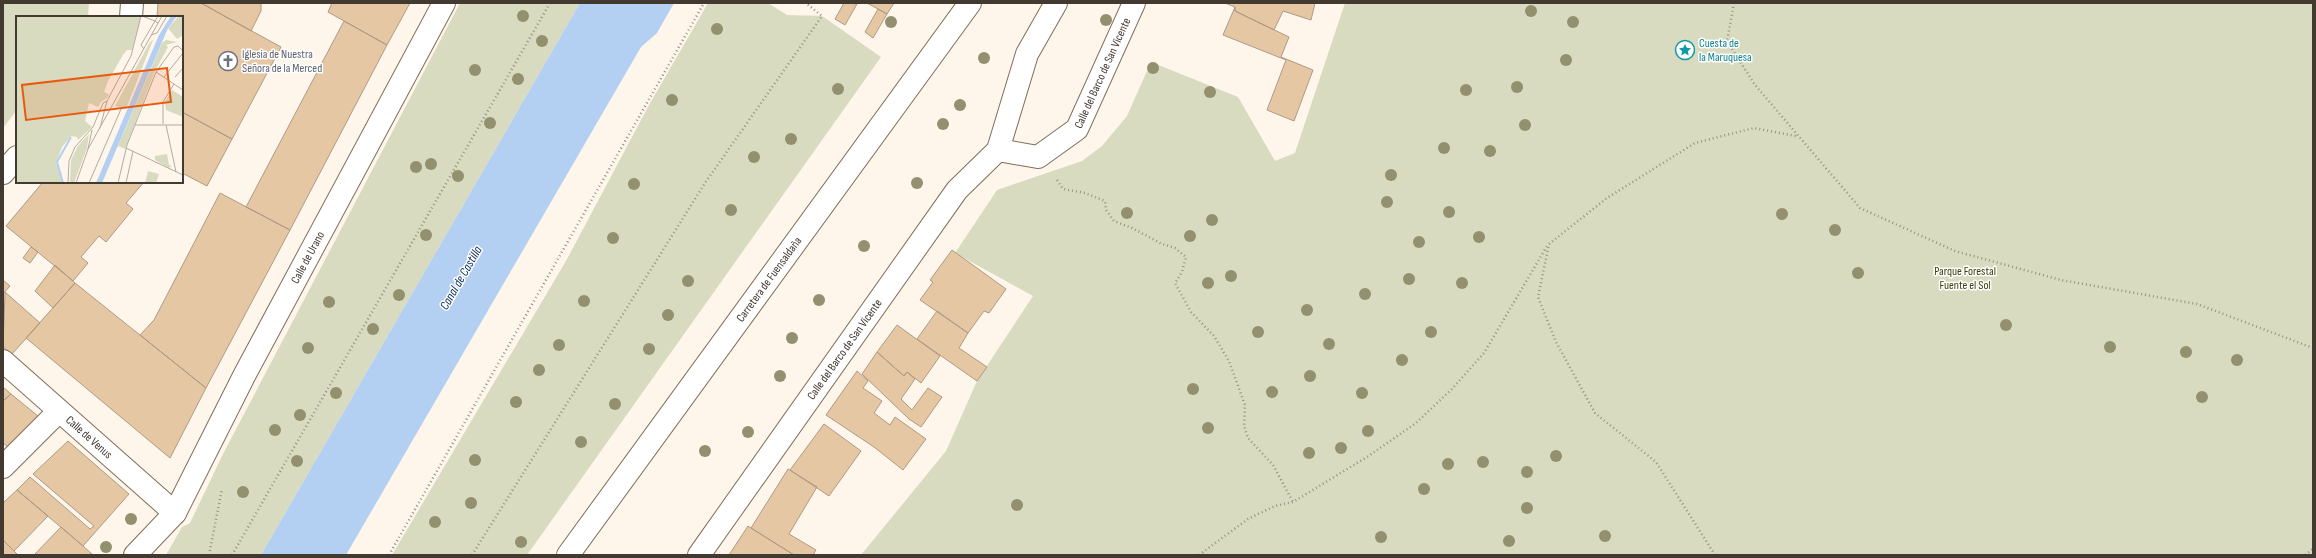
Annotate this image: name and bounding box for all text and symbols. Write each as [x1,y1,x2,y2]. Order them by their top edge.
street label: Calle del Barco de San Vicente [1071,15,1134,131]
inset map [16,16,183,183]
place label: Cuesta de la Maruquesa [1699,36,1752,65]
place icon: Cuesta de la Maruquesa [1674,39,1696,61]
place label: Iglesia de Nuestra Señora de la Merced [242,47,322,76]
church icon: Iglesia de Nuestra Señora de la Merced [217,50,239,72]
street label: Calle de Urano [287,229,328,286]
street label: Carretera de Fuensaldaña [733,233,805,325]
water label: Canal de Castilla [436,243,486,313]
park label: Parque Forestal Fuente el Sol [1934,264,1996,293]
street label: Calle del Barco de San Vicente [804,296,885,402]
street label: Calle de Venus [63,412,116,462]

